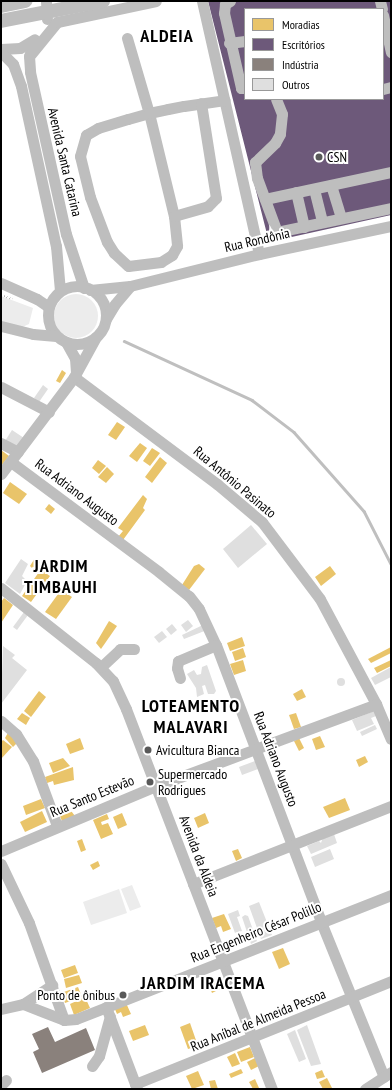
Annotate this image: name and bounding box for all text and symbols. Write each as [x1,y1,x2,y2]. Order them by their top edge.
legend [244,8,384,100]
text: Moradias [282,17,320,32]
district label: ALDEIA [140,25,194,47]
text: Escritórios [282,37,325,52]
text: Indústria [282,57,319,72]
text: Outros [282,77,310,92]
street label: Avenida Santa Catarina [44,106,86,218]
place label: CSN [327,149,347,165]
marker: CSN [314,152,324,162]
street label: Rua Rondônia [223,224,291,256]
street label: Rua Antônio Pasinato [190,442,280,522]
street label: Rua Adriano Augusto [32,455,122,529]
district label: JARDIM TIMBAUHI [24,556,98,598]
district label: LOTEAMENTO MALAVARI [142,696,240,738]
street label: Rua Adriano Augusto [250,709,302,809]
place label: Avicultura Bianca [156,742,239,758]
marker: Avicultura Bianca [143,745,153,755]
place label: Supermercado Rodrigues [158,766,227,798]
street label: Rua Santo Estevão [48,772,136,820]
marker: Supermercado Rodrigues [145,777,155,787]
street label: Avenida da Aldeia [176,813,222,899]
street label: Rua Engenheiro César Polillo [188,898,324,966]
district label: JARDIM IRACEMA [140,972,266,994]
street label: Rua Aníbal de Almeida Pessoa [188,985,328,1055]
place label: Ponto de ônibus [37,987,115,1003]
marker: Ponto de ônibus [118,990,128,1000]

